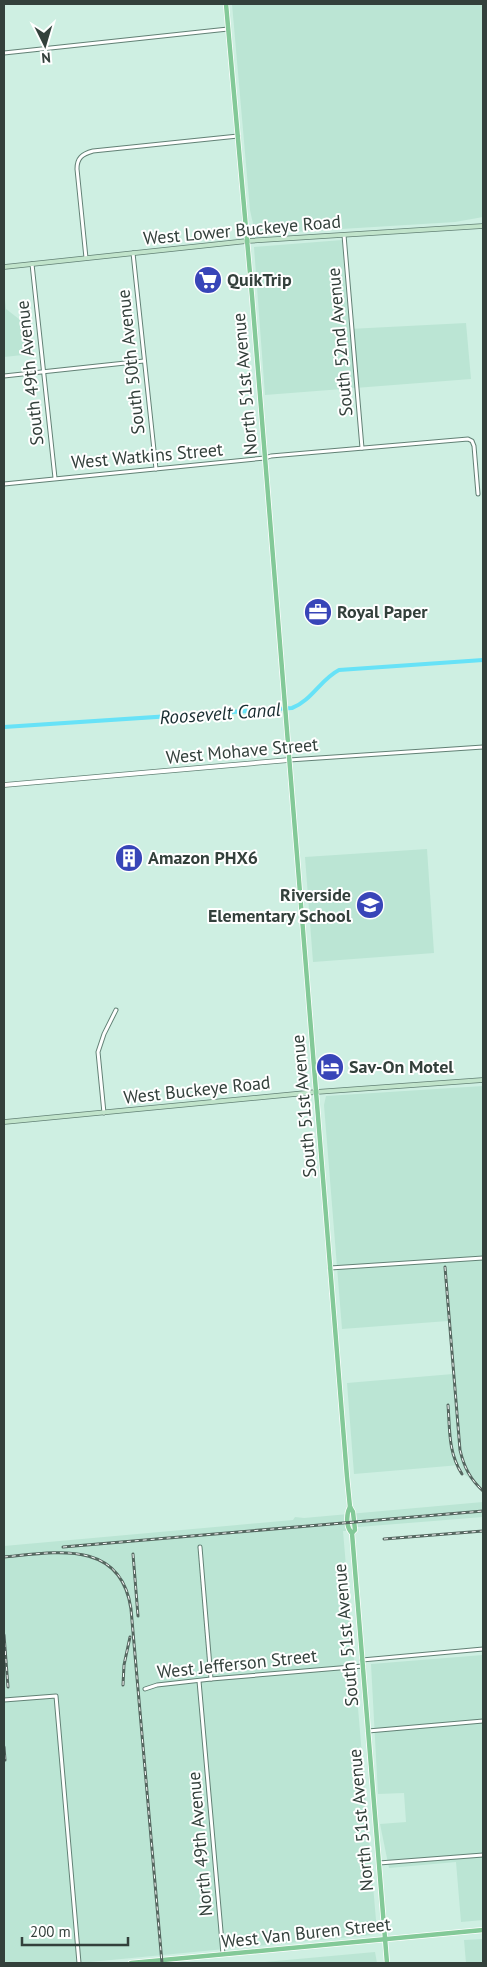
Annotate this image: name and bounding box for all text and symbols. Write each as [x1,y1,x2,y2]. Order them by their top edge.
north arrow [20,20,70,70]
text: N [41,49,52,67]
street label: West Lower Buckeye Road [142,209,342,250]
supermarket icon: QuikTrip [193,265,223,295]
street label: South 52nd Avenue [322,267,357,417]
place label: QuikTrip [227,268,292,291]
street label: South 50th Avenue [111,288,150,436]
street label: South 49th Avenue [10,299,49,447]
street label: North 51st Avenue [227,312,262,456]
street label: West Watkins Street [70,437,224,474]
office icon: Royal Paper [303,597,333,627]
place label: Royal Paper [337,600,428,623]
water label: Roosevelt Canal [159,697,281,729]
street label: West Mohave Street [165,732,319,769]
building icon: Amazon PHX6 [114,843,144,873]
place label: Amazon PHX6 [148,846,258,869]
place label: Riverside Elementary School [208,883,352,927]
school or university icon: Riverside Elementary School [355,890,385,920]
street label: South 51st Avenue [286,1034,321,1178]
hotel icon: Sav-On Motel [315,1052,345,1082]
place label: Sav-On Motel [349,1055,454,1078]
street label: West Buckeye Road [122,1070,272,1109]
street label: South 51st Avenue [328,1563,363,1707]
street label: West Jefferson Street [156,1644,318,1683]
street label: North 51st Avenue [343,1748,378,1892]
street label: North 49th Avenue [182,1771,217,1917]
street label: West Van Buren Street [220,1912,392,1953]
scale bar [22,1914,129,1946]
text: 200 m [30,1922,71,1941]

